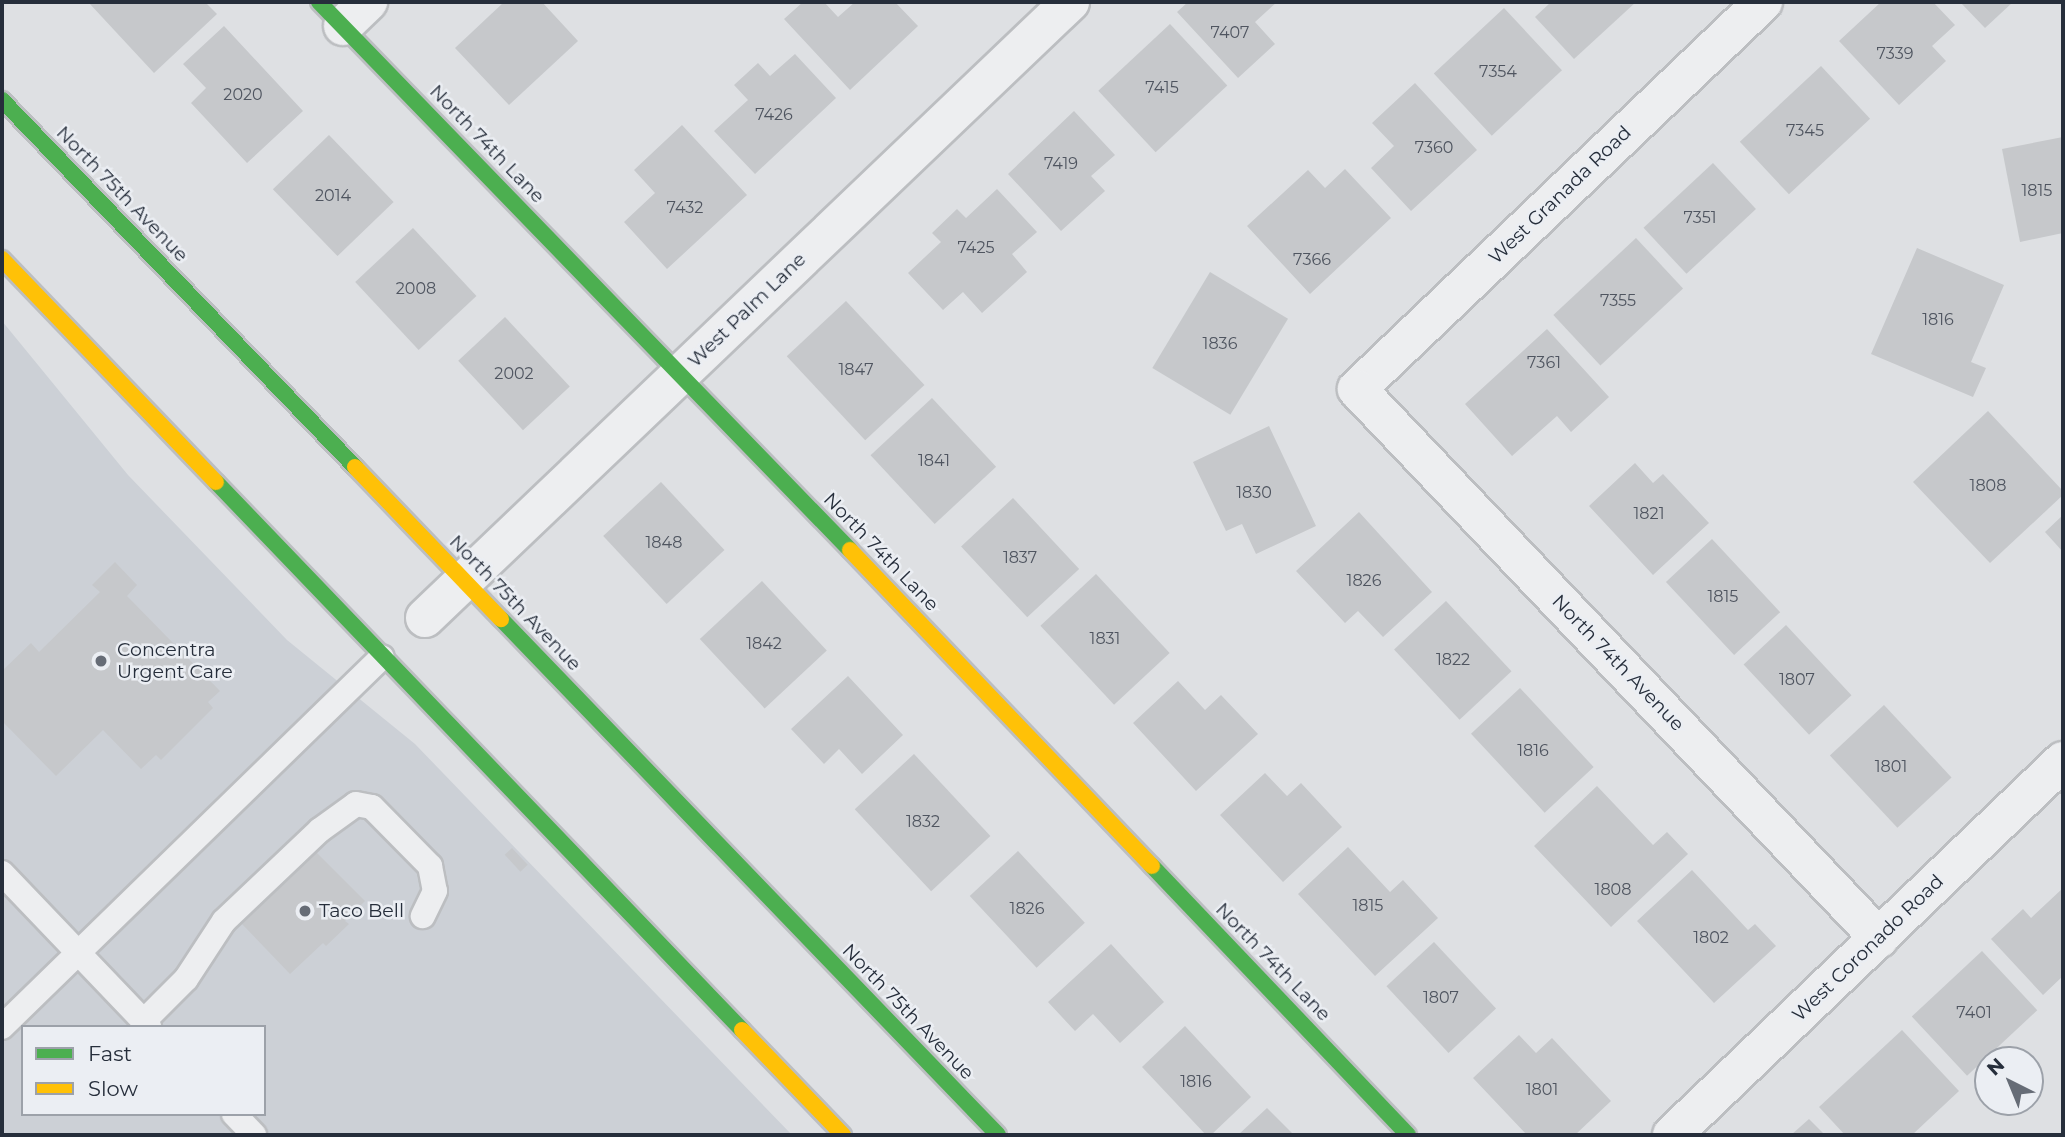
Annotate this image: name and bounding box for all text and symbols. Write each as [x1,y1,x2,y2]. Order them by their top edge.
house number: 7407 [1211,23,1249,43]
house number: 7339 [1877,44,1913,64]
house number: 7354 [1479,62,1517,82]
house number: 7415 [1145,78,1179,98]
street label: North 74th Lane [425,80,549,208]
house number: 2020 [223,85,263,105]
house number: 7426 [755,105,793,125]
street label: North 75th Avenue [51,121,193,267]
street label: West Granada Road [1484,121,1636,269]
house number: 7345 [1786,121,1824,141]
house number: 7360 [1415,138,1453,158]
house number: 7419 [1044,154,1078,174]
house number: 1815 [2022,181,2052,201]
house number: 2014 [315,186,351,206]
house number: 7432 [667,198,703,218]
house number: 7351 [1684,208,1716,228]
house number: 7425 [957,238,995,258]
street label: West Palm Lane [683,248,811,372]
house number: 7366 [1293,250,1331,270]
house number: 2008 [396,279,436,299]
house number: 7355 [1600,291,1636,311]
house number: 1816 [1922,310,1954,330]
house number: 1836 [1203,334,1237,354]
house number: 7361 [1527,353,1561,373]
house number: 1847 [838,360,874,380]
house number: 2002 [494,364,534,384]
house number: 1841 [918,451,950,471]
house number: 1808 [1970,476,2006,496]
house number: 1830 [1236,483,1272,503]
street label: North 74th Lane [819,488,943,616]
house number: 1821 [1634,504,1664,524]
street label: North 75th Avenue [444,530,586,676]
house number: 1848 [646,533,682,553]
house number: 1837 [1003,548,1037,568]
house number: 1826 [1347,571,1381,591]
house number: 1815 [1708,587,1738,607]
street label: North 74th Avenue [1547,590,1689,736]
house number: 1831 [1090,629,1120,649]
house number: 1842 [746,634,782,654]
place label: Concentra Urgent Care [117,639,233,683]
house number: 1822 [1436,650,1470,670]
marker: Concentra Urgent Care [91,651,111,671]
house number: 1807 [1779,670,1815,690]
house number: 1816 [1517,741,1549,761]
house number: 1801 [1875,757,1907,777]
house number: 1832 [906,812,940,832]
street label: West Coronado Road [1788,870,1948,1026]
house number: 1808 [1595,880,1631,900]
house number: 1815 [1353,896,1383,916]
street label: North 74th Lane [1211,898,1335,1026]
house number: 1826 [1010,899,1044,919]
place label: Taco Bell [319,900,404,922]
marker: Taco Bell [297,903,313,919]
house number: 1802 [1693,928,1729,948]
street label: North 75th Avenue [837,939,979,1085]
house number: 1807 [1423,988,1459,1008]
house number: 7401 [1956,1003,1992,1023]
legend [21,1025,266,1116]
text: Fast [88,1041,132,1066]
north arrow [1974,1046,2044,1116]
text: N [1982,1053,2009,1080]
house number: 1816 [1180,1072,1212,1092]
text: Slow [88,1076,138,1101]
house number: 1801 [1526,1080,1558,1100]

